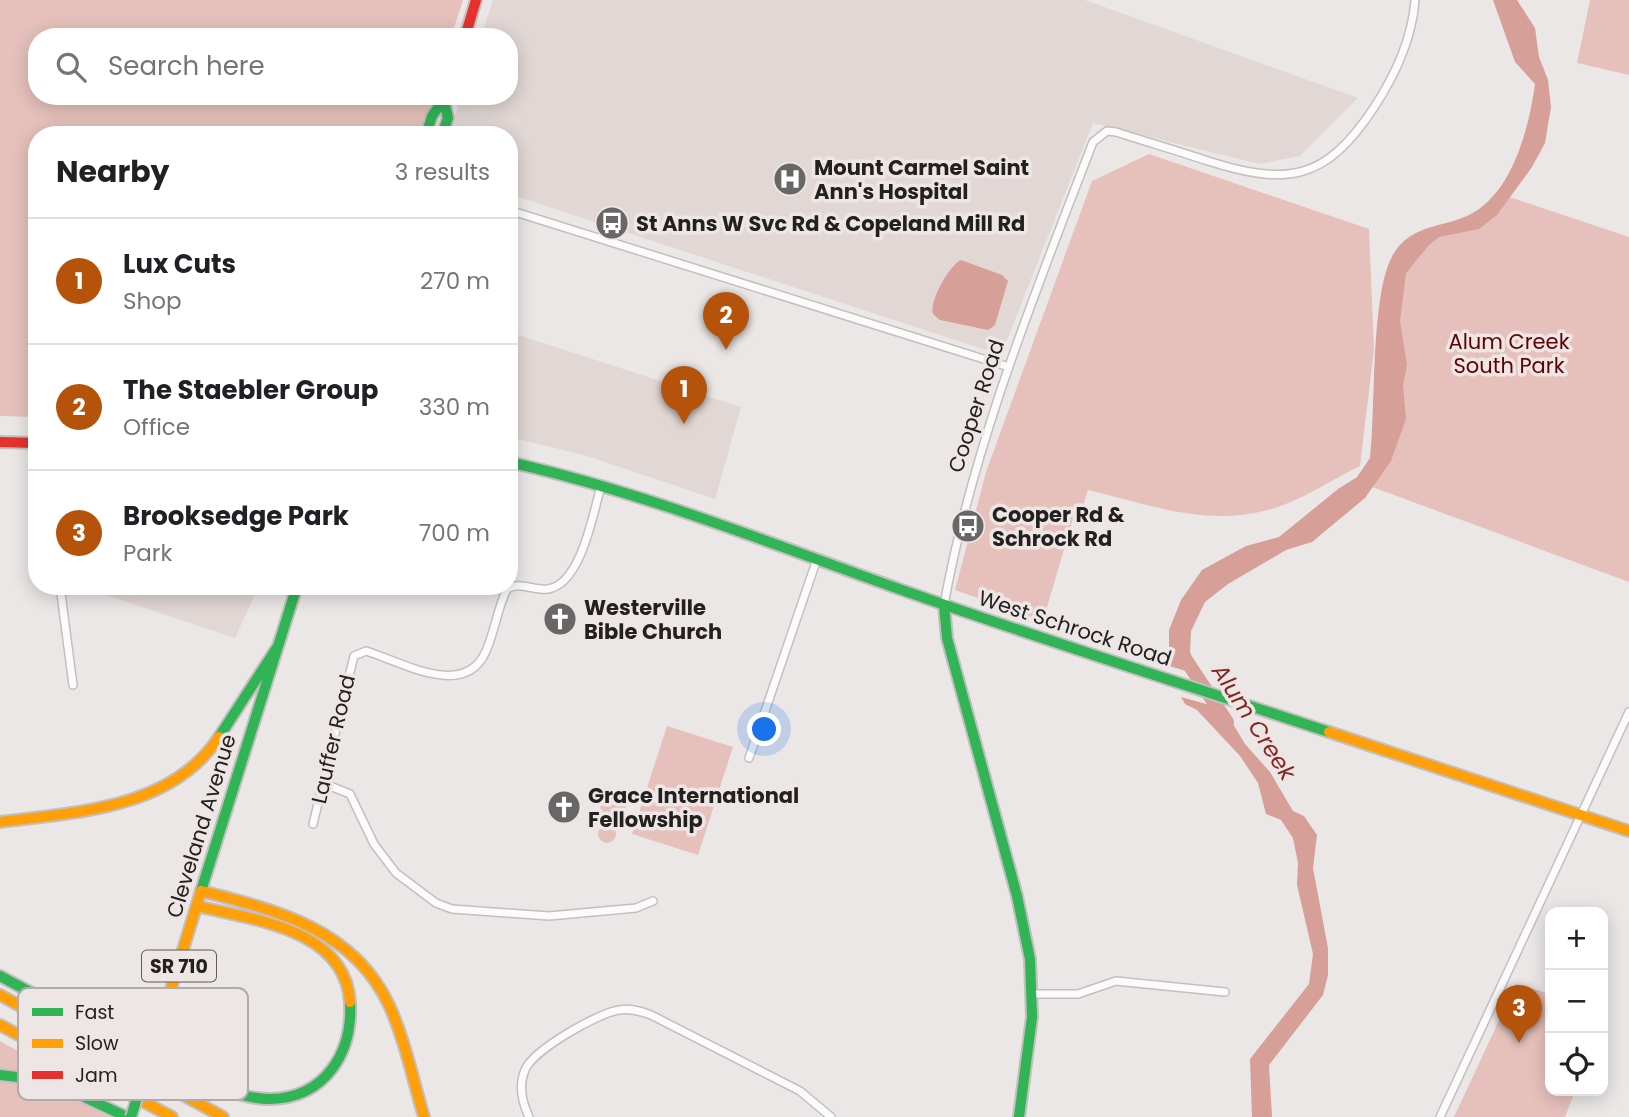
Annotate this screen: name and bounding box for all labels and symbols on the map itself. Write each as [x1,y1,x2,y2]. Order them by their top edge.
place label: Mount Carmel Saint Ann's Hospital [814,153,1029,206]
hospital icon: Mount Carmel Saint Ann's Hospital [771,160,809,198]
bus stop icon: St Anns W Svc Rd & Copeland Mill Rd [593,204,631,242]
place label: St Anns W Svc Rd & Copeland Mill Rd [636,209,1025,238]
pin: 2 [703,292,749,350]
park label: Alum Creek South Park [1449,327,1570,380]
street label: Cooper Road [941,336,1011,476]
pin: 1 [661,366,707,424]
place label: Cooper Rd & Schrock Rd [992,500,1125,553]
bus stop icon: Cooper Rd & Schrock Rd [949,507,987,545]
street label: West Schrock Road [975,583,1175,673]
place label: Westerville Bible Church [584,593,722,646]
church icon: Westerville Bible Church [541,600,579,638]
water label: Alum Creek [1204,657,1304,788]
street label: Lauffer Road [304,672,362,806]
your location [747,712,781,746]
street label: Cleveland Avenue [159,731,243,921]
place label: Grace International Fellowship [588,781,799,834]
church icon: Grace International Fellowship [545,788,583,826]
road number: SR 710 [142,950,216,982]
pin: 3 [1496,985,1542,1043]
legend [18,988,248,1100]
text: Fast [75,999,114,1026]
text: Slow [75,1030,119,1057]
text: Jam [75,1062,117,1089]

